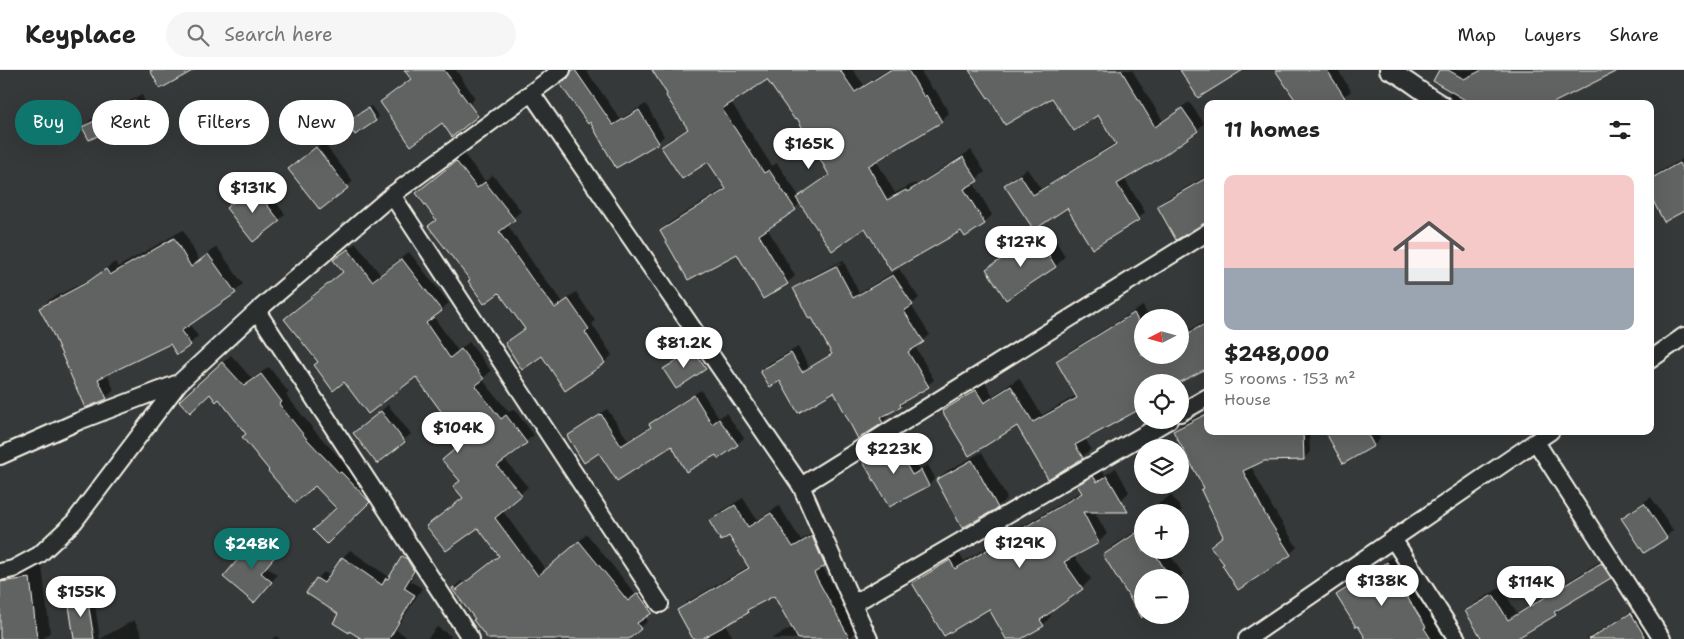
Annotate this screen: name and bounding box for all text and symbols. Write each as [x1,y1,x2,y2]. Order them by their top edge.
search box [166,12,516,57]
text: Keyplace [25,19,136,51]
icon: search [184,21,212,49]
text: Search here [224,22,333,47]
text: Map [1458,23,1496,47]
text: Layers [1524,23,1581,47]
text: Share [1609,23,1659,47]
chip: Buy [15,100,82,145]
chip: Rent [92,100,169,145]
chip: Filters [179,100,269,145]
chip: New [279,100,354,145]
text: 11 homes [1224,116,1320,144]
icon: filters [1606,116,1634,144]
pin: $165K [774,128,844,170]
text: $165K [784,133,834,154]
pin: $131K [218,172,288,214]
text: $131K [230,177,276,198]
icon: home [1384,208,1474,298]
pin: $127K [986,226,1056,268]
text: $127K [996,231,1046,252]
north arrow [1134,309,1189,364]
map controls [1134,309,1189,624]
pin: $81.2K [643,326,725,369]
text: $81.2K [657,332,712,353]
text: $248,000 [1224,340,1330,368]
text: 5 rooms · 153 m² [1224,368,1356,389]
button: locate [1134,374,1189,429]
text: House [1224,389,1271,410]
pin: $104K [423,412,493,454]
text: $104K [433,417,483,438]
pin: $223K [859,432,929,475]
text: $223K [867,438,921,459]
button: layers [1134,439,1189,494]
button: + [1134,504,1189,559]
pin: $129K [985,526,1055,569]
pin: $248K [217,528,287,570]
text: $129K [995,532,1045,553]
text: $248K [225,533,279,554]
pin: $138K [1347,564,1417,607]
pin: $114K [1496,566,1566,608]
button: − [1134,569,1189,624]
text: $138K [1357,570,1407,591]
text: $114K [1508,571,1554,592]
pin: $155K [46,576,116,618]
text: $155K [57,581,105,602]

